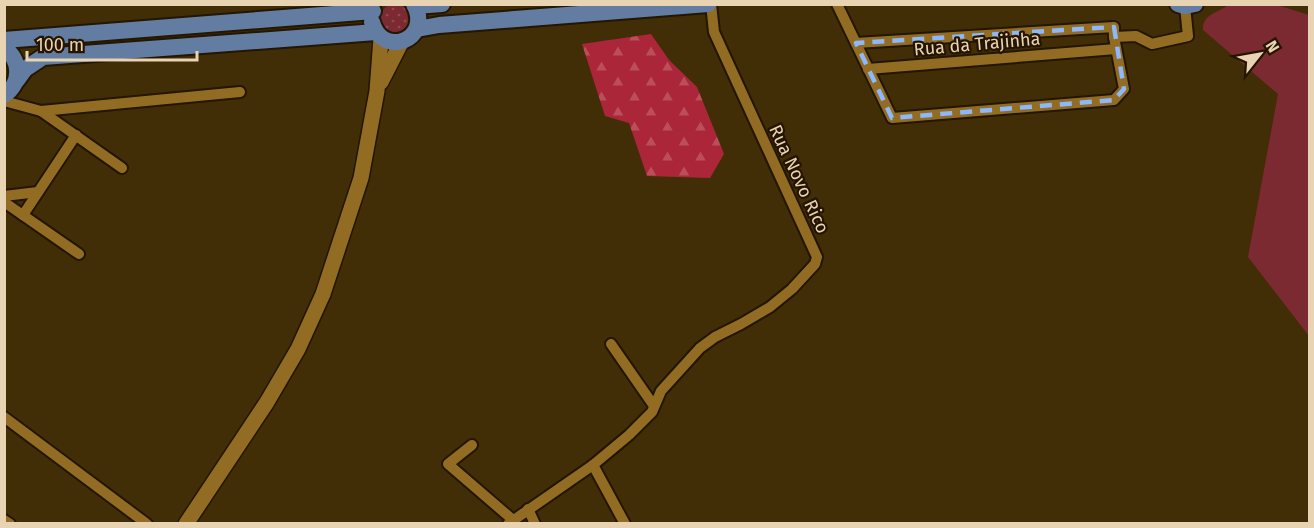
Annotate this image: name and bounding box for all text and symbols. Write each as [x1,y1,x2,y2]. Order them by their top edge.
scale bar [27,24,196,62]
north arrow [1230,24,1290,84]
street label: Rua da Trajinha [913,28,1041,60]
text: 100 m [36,34,84,56]
text: N [1262,37,1283,56]
street label: Rua Novo Rico [764,121,834,237]

